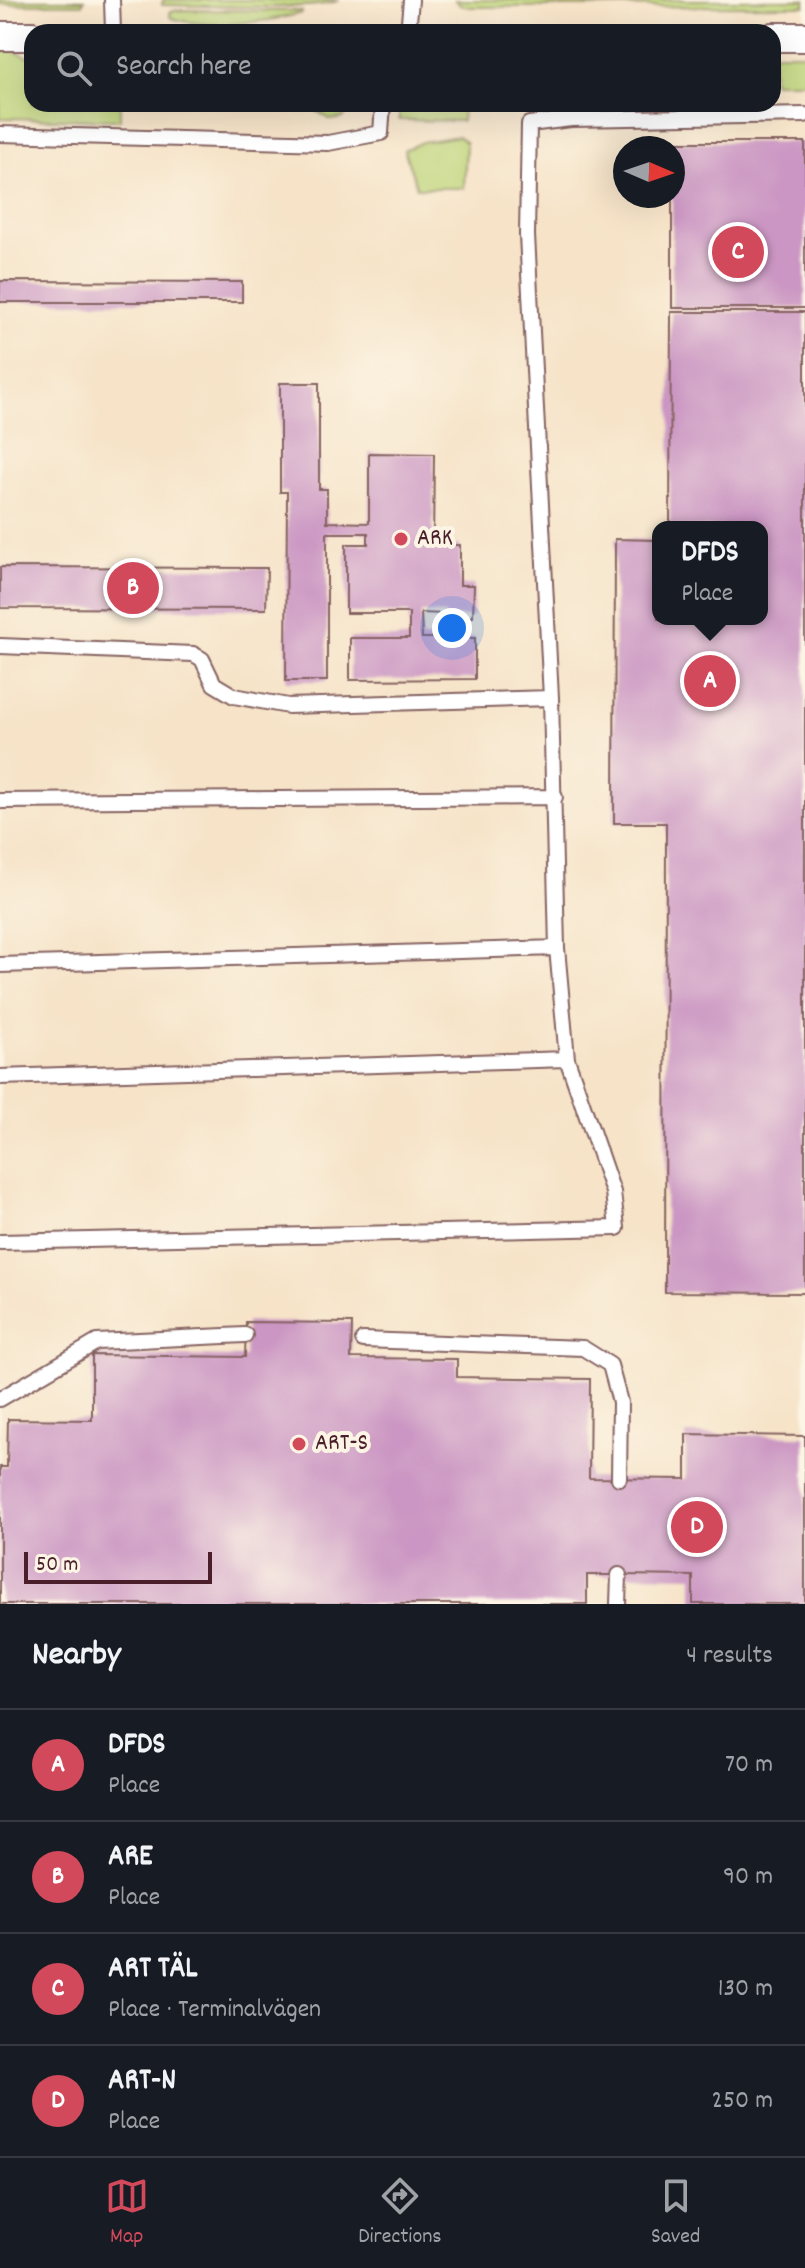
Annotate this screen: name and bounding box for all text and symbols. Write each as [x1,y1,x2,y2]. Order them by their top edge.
search box [24,24,781,112]
icon: search [52,46,96,90]
text: Search here [116,47,252,90]
north arrow [613,136,685,208]
pin: C [712,222,764,282]
popup [652,521,768,625]
place label: ARK [417,522,453,556]
marker: ARK [392,530,410,548]
text: DFDS [681,533,739,576]
pin: B [107,558,159,618]
text: Place [681,576,733,613]
your location [432,608,472,648]
pin: A [684,651,736,711]
place label: ART-S [315,1427,368,1461]
marker: ART-S [290,1435,308,1453]
pin: D [671,1497,723,1557]
scale bar [24,1548,212,1584]
text: 50 m [36,1550,78,1581]
text: Nearby [32,1632,121,1681]
text: 4 results [686,1638,773,1675]
text: DFDS [108,1725,166,1768]
text: A [51,1747,65,1784]
text: 70 m [725,1747,773,1784]
text: Place [108,1768,160,1805]
text: ARE [108,1837,153,1880]
text: B [52,1859,64,1896]
text: 90 m [723,1859,773,1896]
text: Place [108,1880,160,1917]
text: ART TÄL [108,1949,198,1992]
text: C [52,1971,64,2008]
text: 130 m [718,1971,773,2008]
text: Place · Terminalvägen [108,1992,321,2029]
text: ART-N [108,2061,176,2104]
text: D [51,2083,65,2120]
text: 250 m [712,2083,773,2120]
text: Place [108,2104,160,2141]
tab: Map [105,2174,149,2253]
tab: Directions [358,2174,442,2253]
tab: Saved [651,2174,700,2253]

